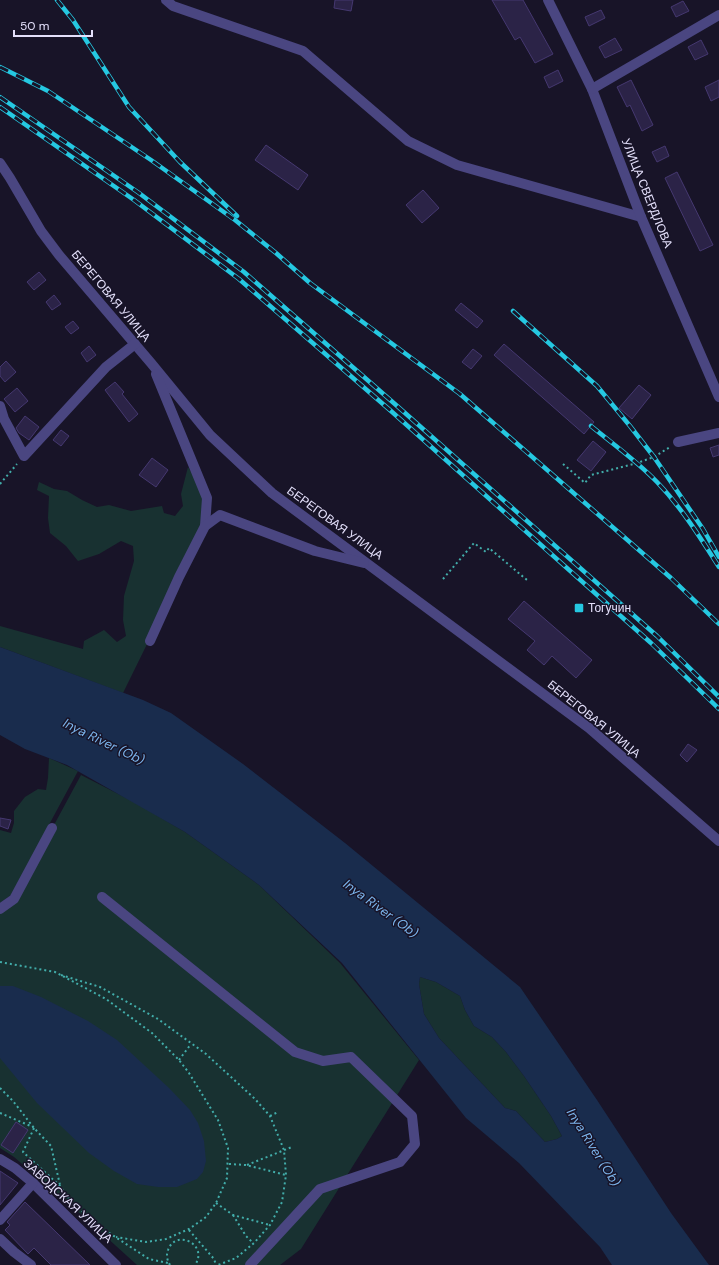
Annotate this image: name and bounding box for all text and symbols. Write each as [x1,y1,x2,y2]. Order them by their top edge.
scale bar [14,12,92,38]
text: 50 m [20,18,49,34]
street label: УЛИЦА СВЕРДЛОВА [618,136,676,250]
street label: БЕРЕГОВАЯ УЛИЦА [68,247,154,345]
street label: БЕРЕГОВАЯ УЛИЦА [284,483,386,563]
place label: Тогучин [588,600,631,616]
marker: Тогучин [573,602,585,614]
street label: БЕРЕГОВАЯ УЛИЦА [544,677,644,761]
water label: Inya River (Ob) [60,714,147,769]
water label: Inya River (Ob) [340,876,422,941]
water label: Inya River (Ob) [563,1105,624,1189]
street label: ЗАВОДСКАЯ УЛИЦА [20,1156,116,1246]

